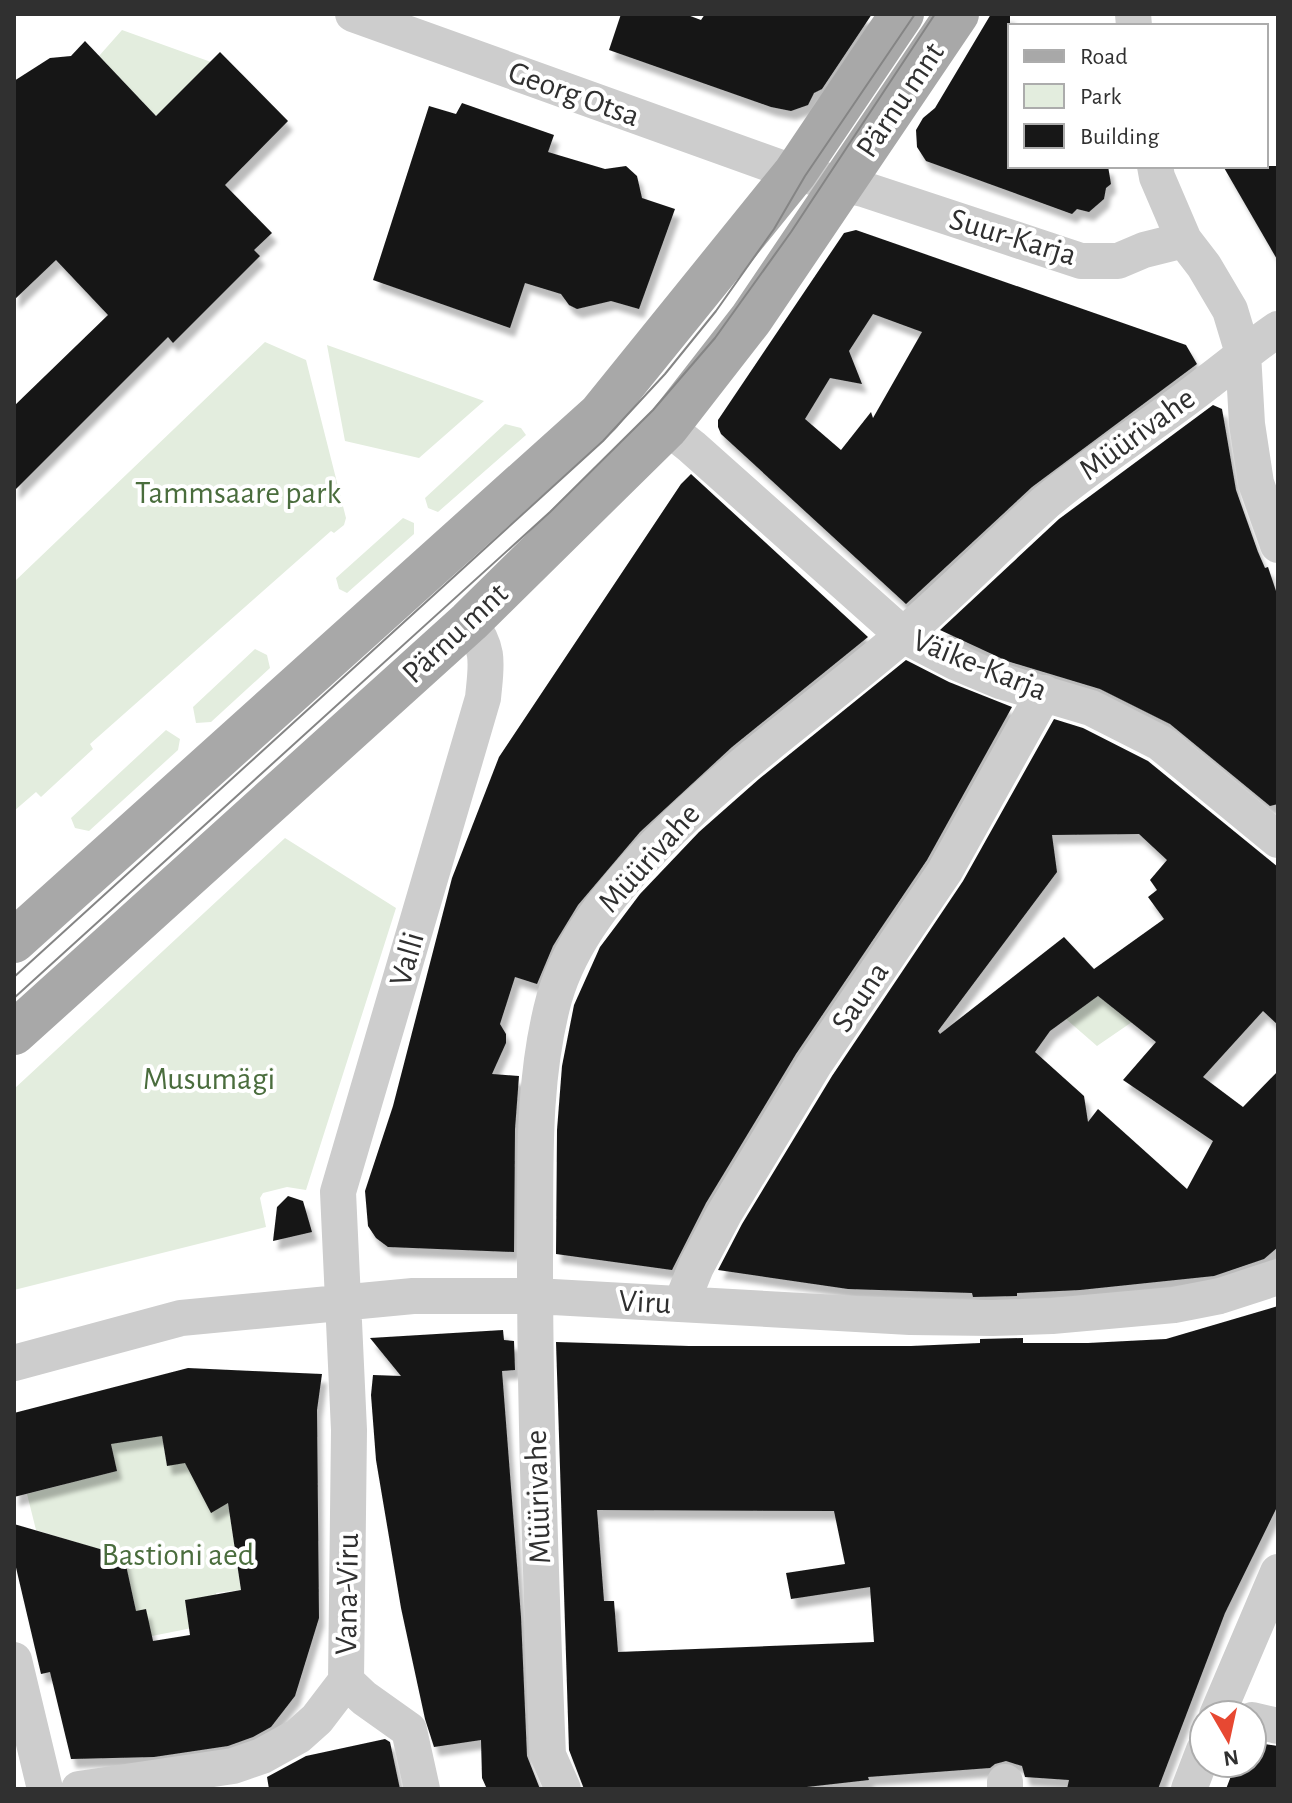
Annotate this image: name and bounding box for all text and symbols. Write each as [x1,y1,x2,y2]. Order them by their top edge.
legend [1008,24,1268,168]
street label: Pärnu mnt [850,37,950,163]
text: Road [1080,45,1128,69]
street label: Georg Otsa [504,56,644,132]
text: Park [1080,85,1121,109]
text: Building [1080,125,1159,149]
street label: Suur-Karja [946,203,1080,271]
street label: Müürivahe [1073,382,1201,486]
park label: Tammsaare park [135,477,341,509]
street label: Pärnu mnt [396,577,514,689]
street label: Väike-Karja [908,624,1052,706]
street label: Müürivahe [592,797,706,919]
street label: Valli [384,928,430,990]
street label: Sauna [825,956,895,1038]
park label: Musumägi [143,1063,275,1095]
street label: Viru [618,1285,672,1319]
street label: Müürivahe [520,1429,556,1565]
street label: Vana-Viru [330,1533,364,1655]
park label: Bastioni aed [102,1539,254,1571]
north arrow [1188,1699,1268,1779]
text: N [1222,1746,1240,1770]

